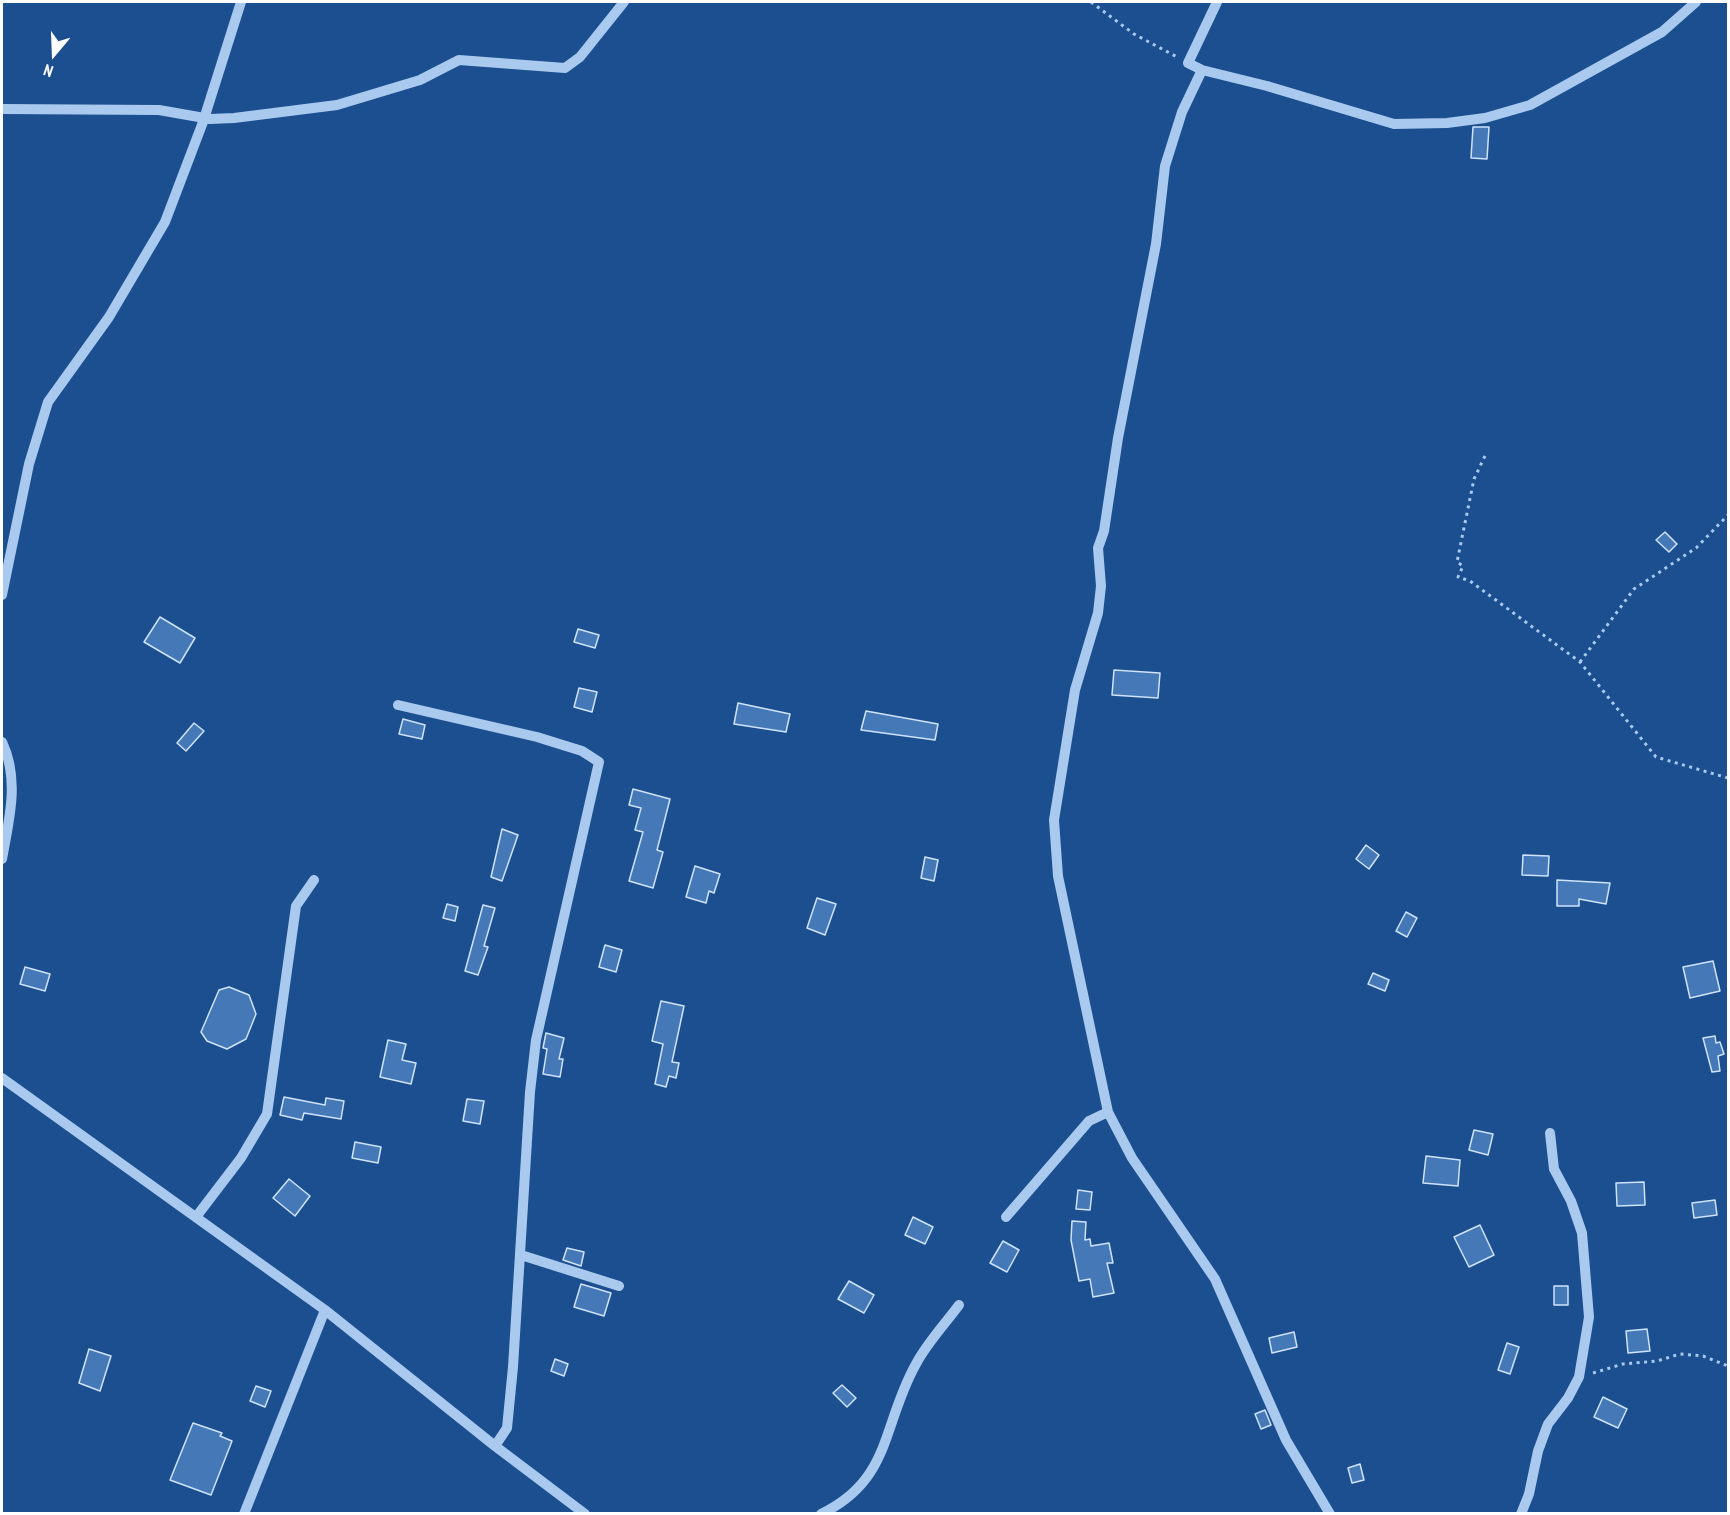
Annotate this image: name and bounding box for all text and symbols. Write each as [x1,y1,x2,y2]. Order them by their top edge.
north arrow [24,24,84,84]
text: N [41,60,55,82]

